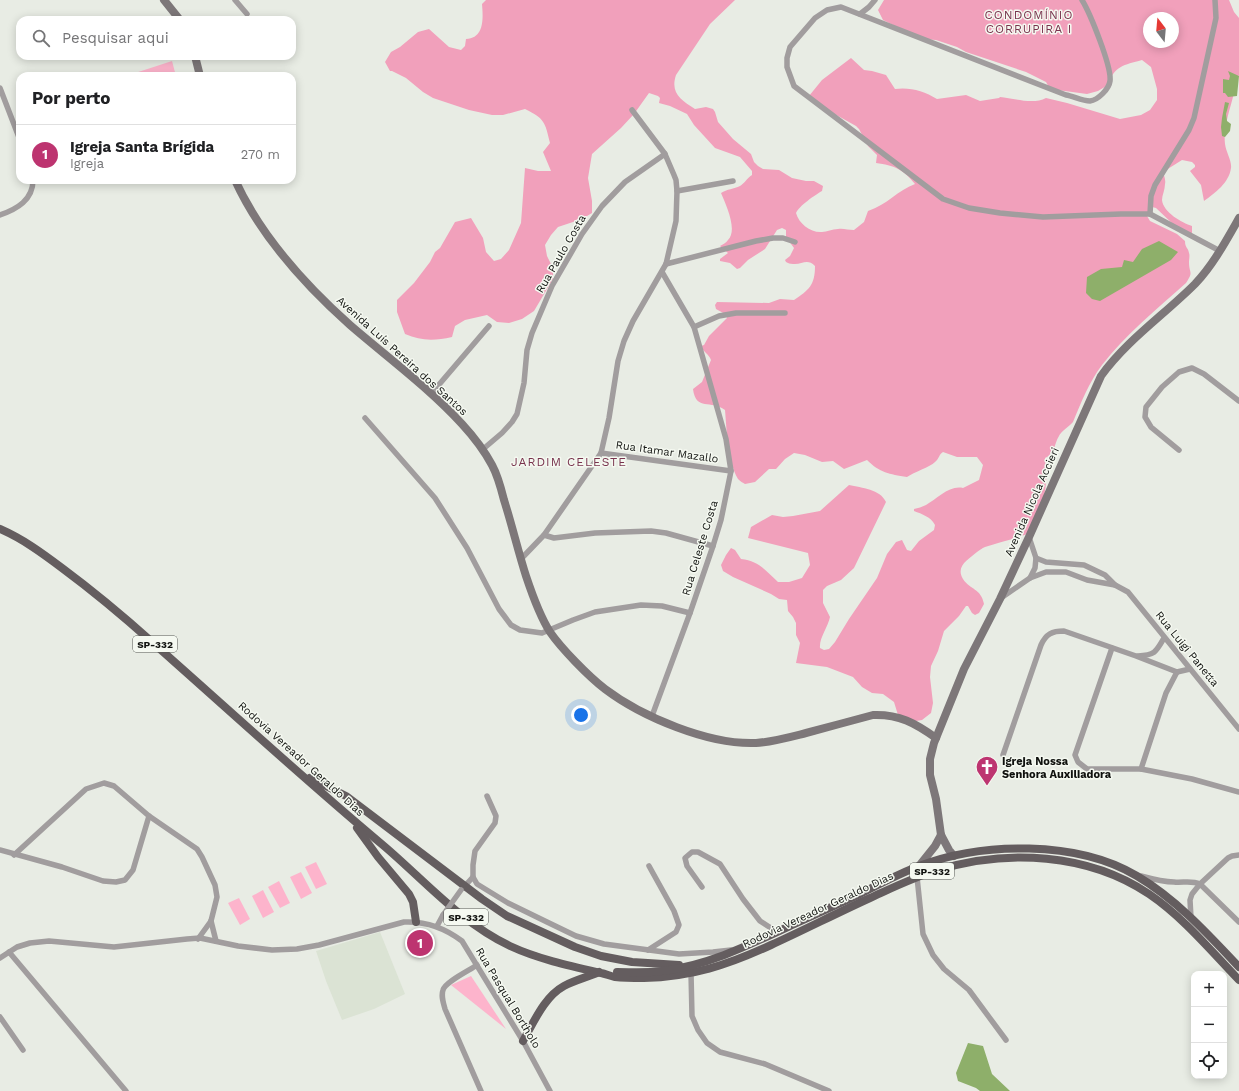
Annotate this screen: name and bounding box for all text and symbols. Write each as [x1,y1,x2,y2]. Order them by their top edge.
district label: CONDOMÍNIO CORRUPIRA I [985,8,1073,36]
north arrow [1143,12,1179,48]
search box [16,16,296,60]
icon: search [30,27,52,49]
text: Pesquisar aqui [62,29,169,47]
text: Por perto [32,88,110,108]
text: Igreja Santa Brígida [70,138,214,156]
text: 1 [42,147,48,162]
text: 270 m [241,147,280,162]
text: Igreja [70,156,104,171]
street label: Rua Paulo Costa [533,213,589,295]
street label: Avenida Luís Pereira dos Santos [334,294,470,418]
street label: Rua Itamar Mazallo [615,438,719,466]
street label: Avenida Nicola Accieri [1002,445,1062,559]
district label: JARDIM CELESTE [511,455,627,469]
street label: Rua Celeste Costa [679,499,721,597]
street label: Rua Luigi Panetta [1153,609,1221,689]
road number: SP-332 [133,636,177,652]
street label: Rodovia Vereador Geraldo Dias [235,699,367,819]
your location [571,705,591,725]
church icon: Igreja Nossa Senhora Auxiliadora [974,754,1000,787]
place label: Igreja Nossa Senhora Auxiliadora [1002,755,1112,781]
road number: SP-332 [910,863,954,879]
street label: Rodovia Vereador Geraldo Dias [741,869,896,951]
road number: SP-332 [444,909,488,925]
pin: 1 [407,928,433,958]
street label: Rua Pasqual Bortholo [473,945,543,1051]
map controls [1191,971,1227,1079]
button: + [1191,971,1227,1007]
button: − [1191,1007,1227,1043]
button: locate [1191,1043,1227,1079]

